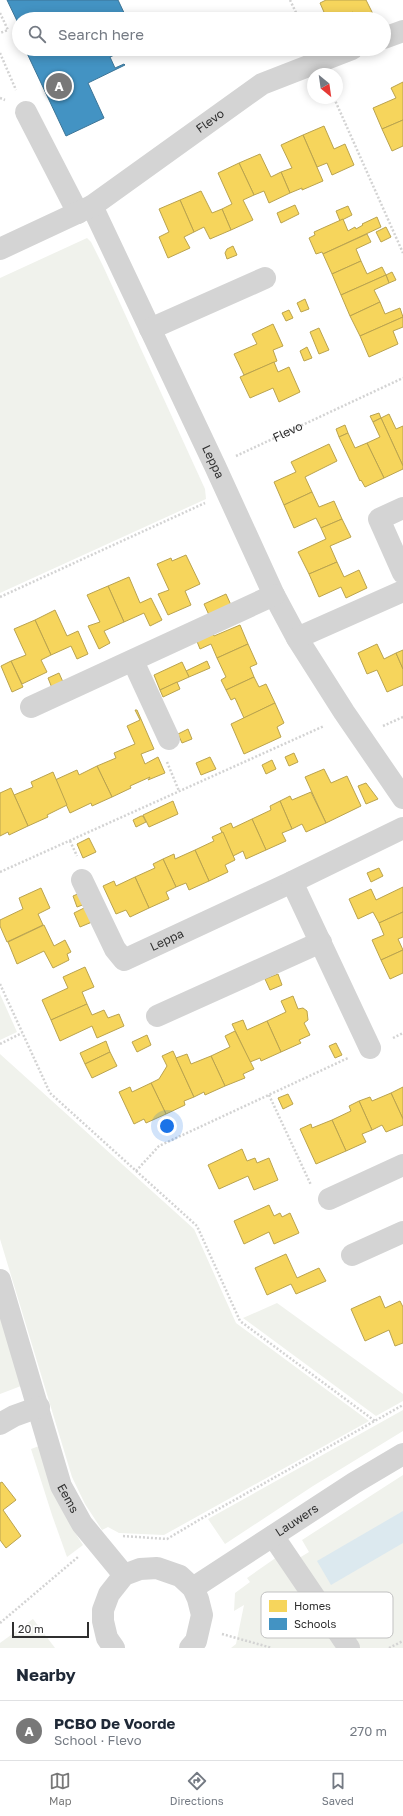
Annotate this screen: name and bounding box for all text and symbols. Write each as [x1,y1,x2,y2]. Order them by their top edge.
search box [12,12,391,56]
icon: search [26,23,48,45]
text: Search here [58,25,144,43]
north arrow [307,68,343,104]
pin: A [46,71,72,101]
street label: Flevo [193,106,227,136]
street label: Flevo [270,418,305,445]
street label: Leppa [199,442,228,481]
street label: Leppa [148,925,186,954]
your location [157,1116,177,1136]
street label: Eems [54,1481,82,1515]
street label: Lauwers [272,1500,321,1539]
legend [261,1592,393,1638]
text: Homes [294,1599,331,1612]
text: Schools [294,1617,337,1630]
scale bar [12,1620,89,1639]
text: 20 m [18,1622,44,1635]
text: Nearby [16,1664,76,1685]
text: PCBO De Voorde [54,1714,175,1732]
text: A [24,1723,34,1739]
text: 270 m [350,1723,387,1739]
text: School · Flevo [54,1732,141,1748]
tab: Map [49,1770,72,1807]
tab: Directions [170,1770,224,1807]
tab: Saved [322,1770,354,1807]

